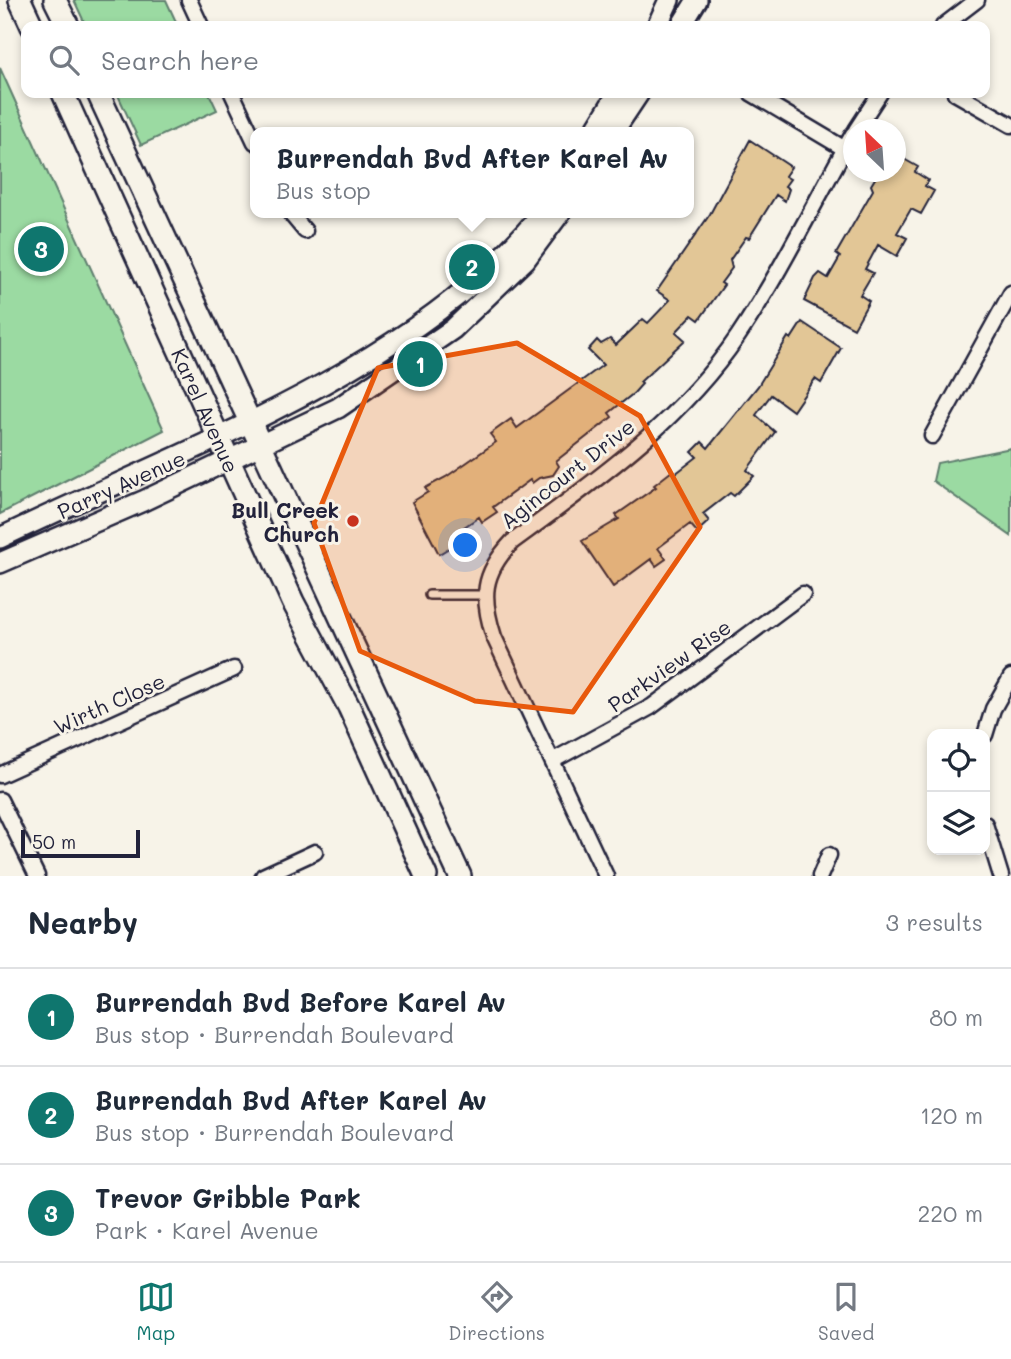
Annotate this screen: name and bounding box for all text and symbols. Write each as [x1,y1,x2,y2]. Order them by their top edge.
search box [21,21,990,98]
icon: search [45,41,83,79]
text: Search here [101,43,259,77]
north arrow [843,119,906,182]
popup [250,127,694,218]
text: Burrendah Bvd After Karel Av [276,141,668,175]
text: Bus stop [276,175,371,205]
pin: 3 [18,223,64,275]
pin: 2 [449,241,495,293]
pin: 1 [397,338,443,390]
street label: Karel Avenue [166,343,246,477]
street label: Agincourt Drive [494,412,640,534]
street label: Parry Avenue [53,444,189,524]
place label: Bull Creek Church [231,496,339,547]
marker: Bull Creek Church [345,513,361,529]
your location [448,528,482,562]
street label: Parkview Rise [602,613,736,717]
street label: Wirth Close [49,666,169,740]
map controls [927,729,990,855]
button: locate [927,729,990,792]
button: layers [927,792,990,855]
scale bar [21,827,140,859]
text: 50 m [32,829,76,854]
text: Nearby [28,902,138,942]
text: 3 results [886,907,983,937]
text: Burrendah Bvd Before Karel Av [95,985,506,1019]
text: 1 [46,1002,56,1032]
text: 80 m [929,1002,983,1032]
text: Bus stop · Burrendah Boulevard [95,1019,454,1049]
text: Burrendah Bvd After Karel Av [95,1083,487,1117]
text: 2 [45,1100,57,1130]
text: 120 m [920,1100,983,1130]
text: Bus stop · Burrendah Boulevard [95,1117,454,1147]
text: Trevor Gribble Park [95,1181,361,1215]
text: 3 [44,1198,58,1228]
text: 220 m [917,1198,983,1228]
text: Park · Karel Avenue [95,1215,319,1245]
tab: Map [137,1278,175,1345]
tab: Directions [448,1278,545,1345]
tab: Saved [818,1278,874,1345]

